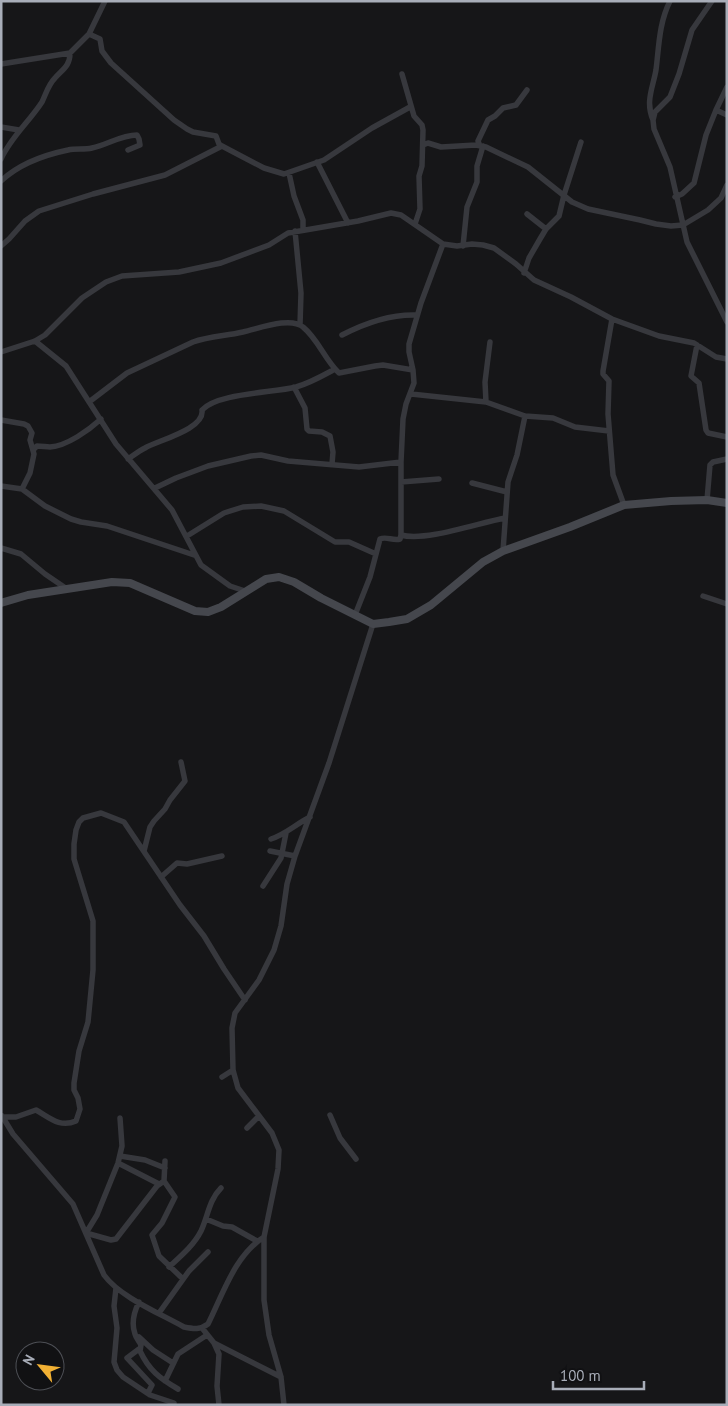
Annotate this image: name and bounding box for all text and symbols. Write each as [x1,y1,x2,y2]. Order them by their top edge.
north arrow [15,1341,65,1391]
text: N [19,1351,39,1368]
scale bar [553,1358,644,1390]
text: 100 m [560,1366,601,1385]

